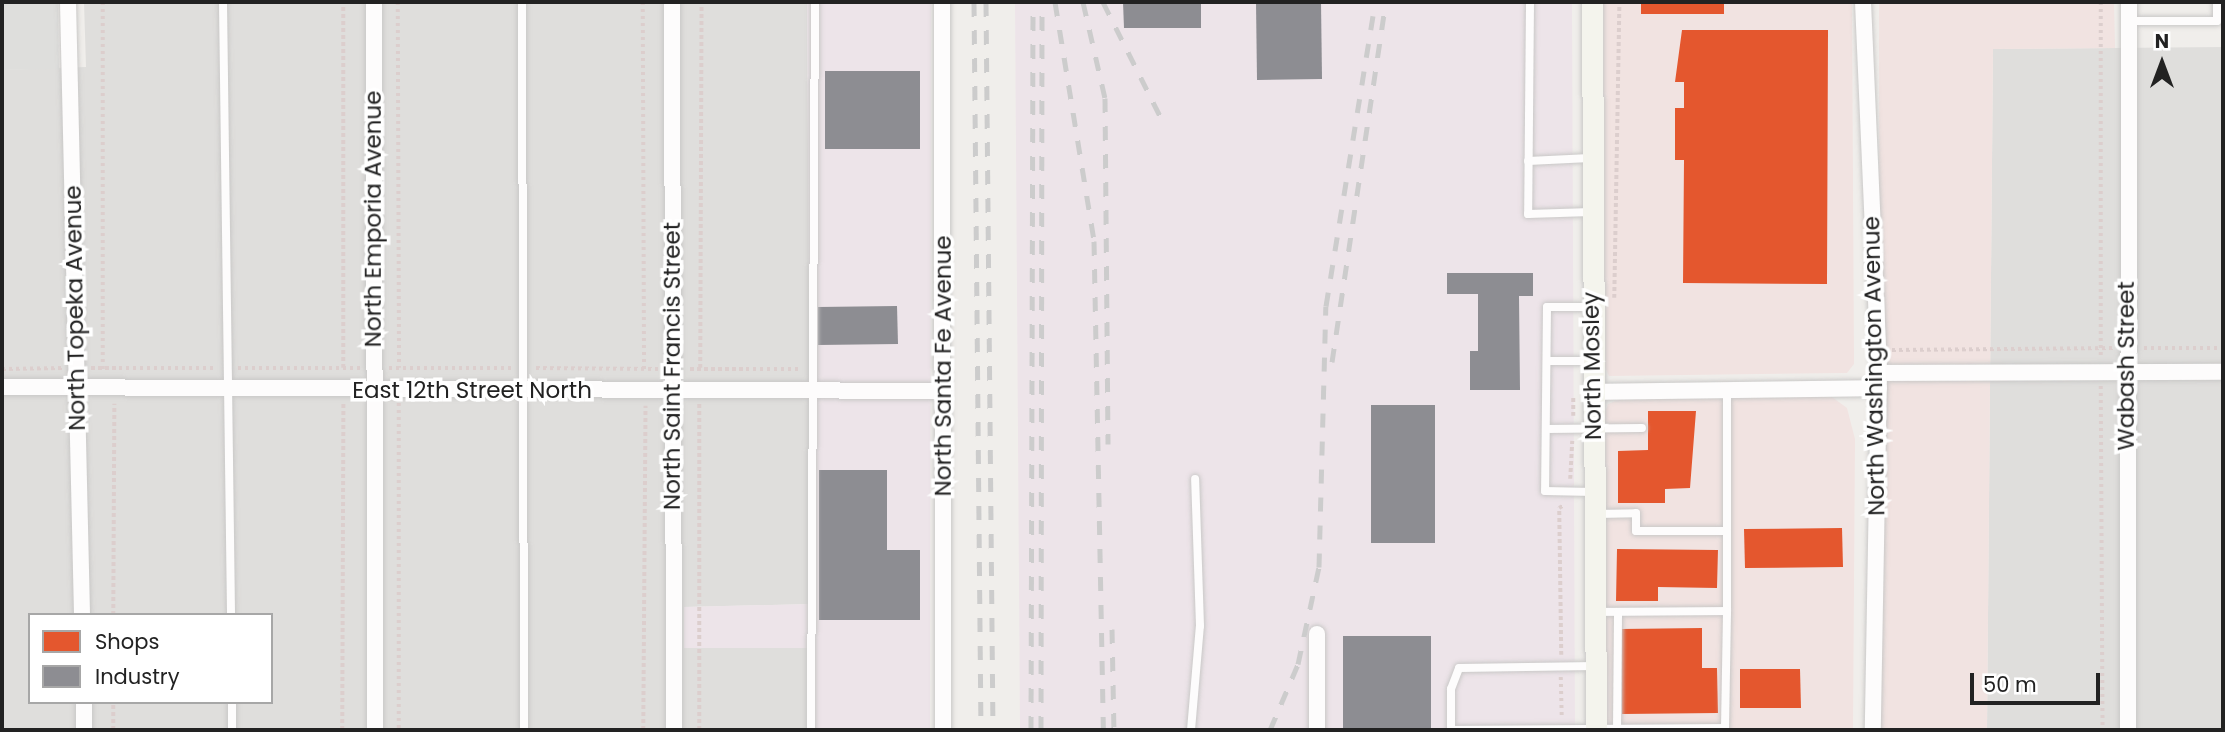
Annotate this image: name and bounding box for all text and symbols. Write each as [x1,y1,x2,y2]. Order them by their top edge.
north arrow [2127,28,2197,98]
text: N [2155,28,2169,55]
street label: North Emporia Avenue [359,91,387,347]
street label: North Topeka Avenue [59,185,91,431]
street label: North Washington Avenue [1858,216,1890,516]
street label: North Saint Francis Street [658,222,686,510]
street label: North Santa Fe Avenue [929,236,957,496]
street label: Wabash Street [2112,281,2140,451]
street label: North Mosley [1577,292,1607,440]
street label: East 12th Street North [352,376,592,404]
legend [28,613,273,704]
text: Shops [95,627,159,656]
scale bar [1973,658,2102,702]
text: Industry [95,662,180,691]
text: 50 m [1983,670,2037,699]

